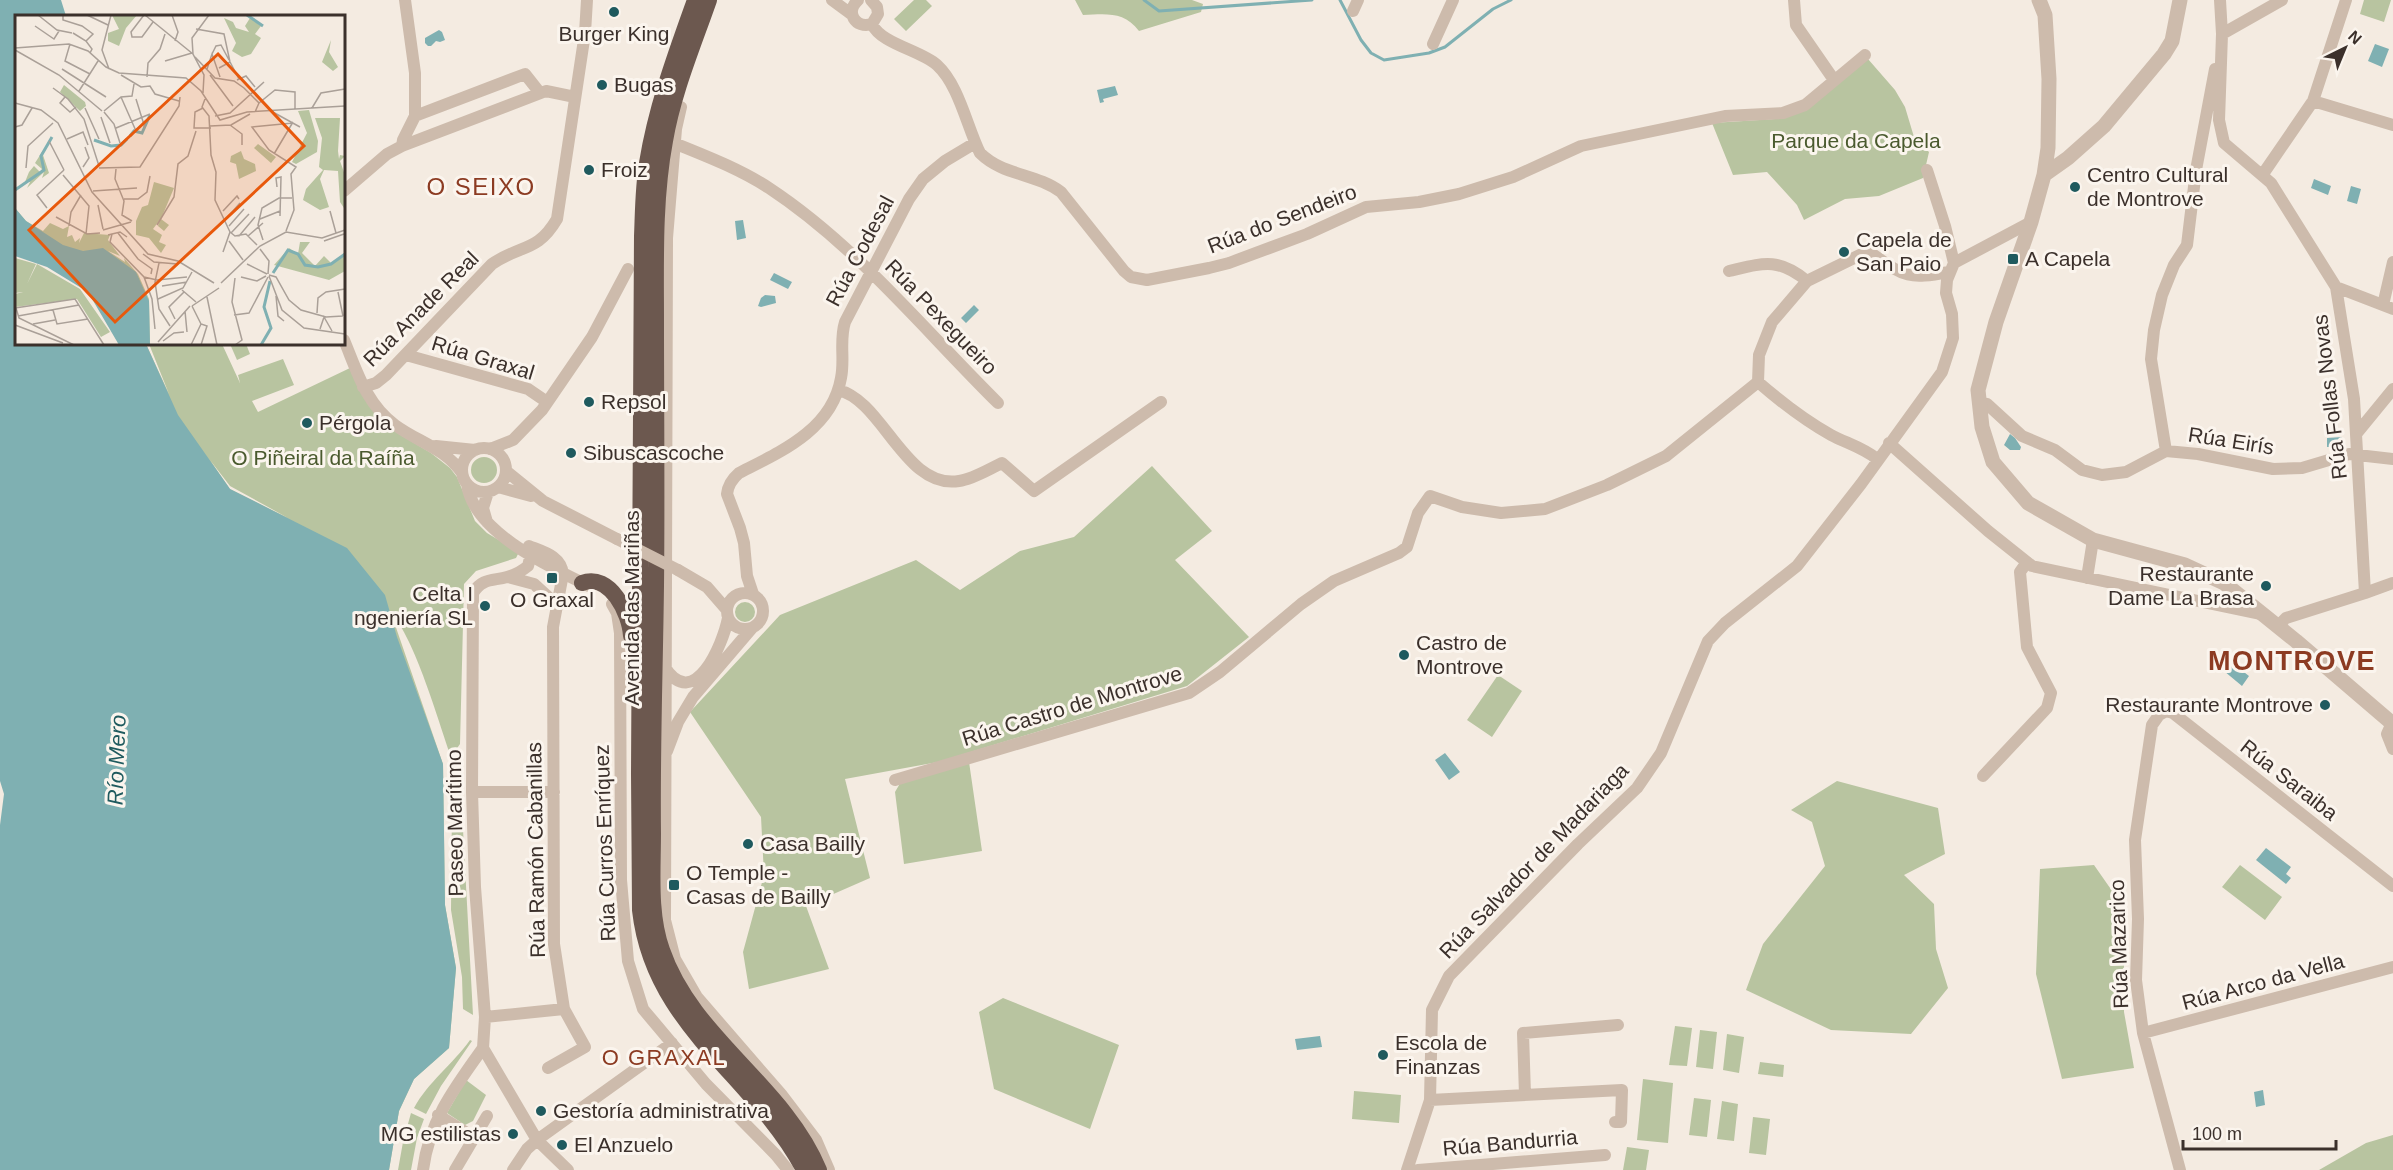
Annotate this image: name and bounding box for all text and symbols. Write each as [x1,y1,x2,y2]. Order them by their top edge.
marker: Burger King [607,5,621,19]
inset map [15,15,345,345]
north arrow [2315,18,2375,78]
place label: Burger King [559,22,669,45]
text: N [2345,27,2365,48]
place label: Bugas [614,73,674,96]
marker: Bugas [595,78,609,92]
park label: Parque da Capela [1771,129,1941,152]
place label: Froiz [601,158,648,181]
marker: Froiz [582,163,596,177]
place label: Centro Cultural de Montrove [2087,163,2228,210]
district label: O SEIXO [426,173,536,200]
street label: Rúa do Sendeiro [1204,180,1360,258]
marker: Centro Cultural de Montrove [2068,180,2082,194]
street label: Rúa Codesal [821,192,898,310]
place label: Capela de San Paio [1856,228,1952,275]
marker: Capela de San Paio [1837,245,1851,259]
street label: Rúa Anade Real [358,246,483,371]
place label: A Capela [2025,247,2111,270]
marker: A Capela [2006,252,2020,266]
street label: Rúa Pexegueiro [881,254,1002,379]
street label: Rúa Follas Novas [2308,313,2351,481]
street label: Rúa Graxal [429,331,537,384]
place label: Repsol [601,390,666,413]
marker: Repsol [582,395,596,409]
place label: Pérgola [319,411,392,434]
marker: Pérgola [300,416,314,430]
street label: Rúa Eirís [2187,422,2276,459]
place label: Sibuscascoche [583,441,724,464]
park label: O Piñeiral da Raíña [231,446,415,469]
marker: Sibuscascoche [564,446,578,460]
street label: Avenida das Mariñas [620,510,643,706]
place label: Restaurante Dame La Brasa [2108,562,2254,609]
marker: O Graxal [545,571,559,585]
marker: Restaurante Dame La Brasa [2259,579,2273,593]
place label: Celta I ngeniería SL [354,582,473,629]
place label: O Graxal [510,588,594,611]
marker: Celta I ngeniería SL [478,599,492,613]
place label: Castro de Montrove [1416,631,1507,678]
district label: MONTROVE [2208,646,2376,676]
marker: Castro de Montrove [1397,648,1411,662]
street label: Rúa Castro de Montrove [959,661,1185,750]
place label: Restaurante Montrove [2105,693,2313,716]
marker: Restaurante Montrove [2318,698,2332,712]
water label: Río Mero [102,714,131,806]
street label: Rúa Saraiba [2236,735,2343,825]
street label: Rúa Ramón Cabanillas [522,742,549,958]
street label: Rúa Curros Enríquez [590,744,619,942]
street label: Paseo Marítimo [442,749,467,897]
street label: Rúa Salvador de Madariaga [1435,758,1633,963]
place label: Casa Bailly [760,832,866,855]
marker: Casa Bailly [741,837,755,851]
place label: O Temple - Casas de Bailly [686,861,831,908]
marker: O Temple - Casas de Bailly [667,878,681,892]
street label: Rúa Mazarico [2105,879,2132,1009]
street label: Rúa Arco da Vella [2179,949,2347,1014]
place label: Escola de Finanzas [1395,1031,1487,1078]
district label: O GRAXAL [602,1045,726,1070]
marker: Escola de Finanzas [1376,1048,1390,1062]
place label: Gestoría administrativa [553,1099,769,1122]
marker: Gestoría administrativa [534,1104,548,1118]
scale bar [2183,1113,2336,1151]
place label: MG estilistas [381,1122,501,1145]
text: 100 m [2192,1124,2242,1144]
street label: Rúa Bandurria [1442,1125,1579,1160]
marker: MG estilistas [506,1127,520,1141]
place label: El Anzuelo [574,1133,673,1156]
marker: El Anzuelo [555,1138,569,1152]

